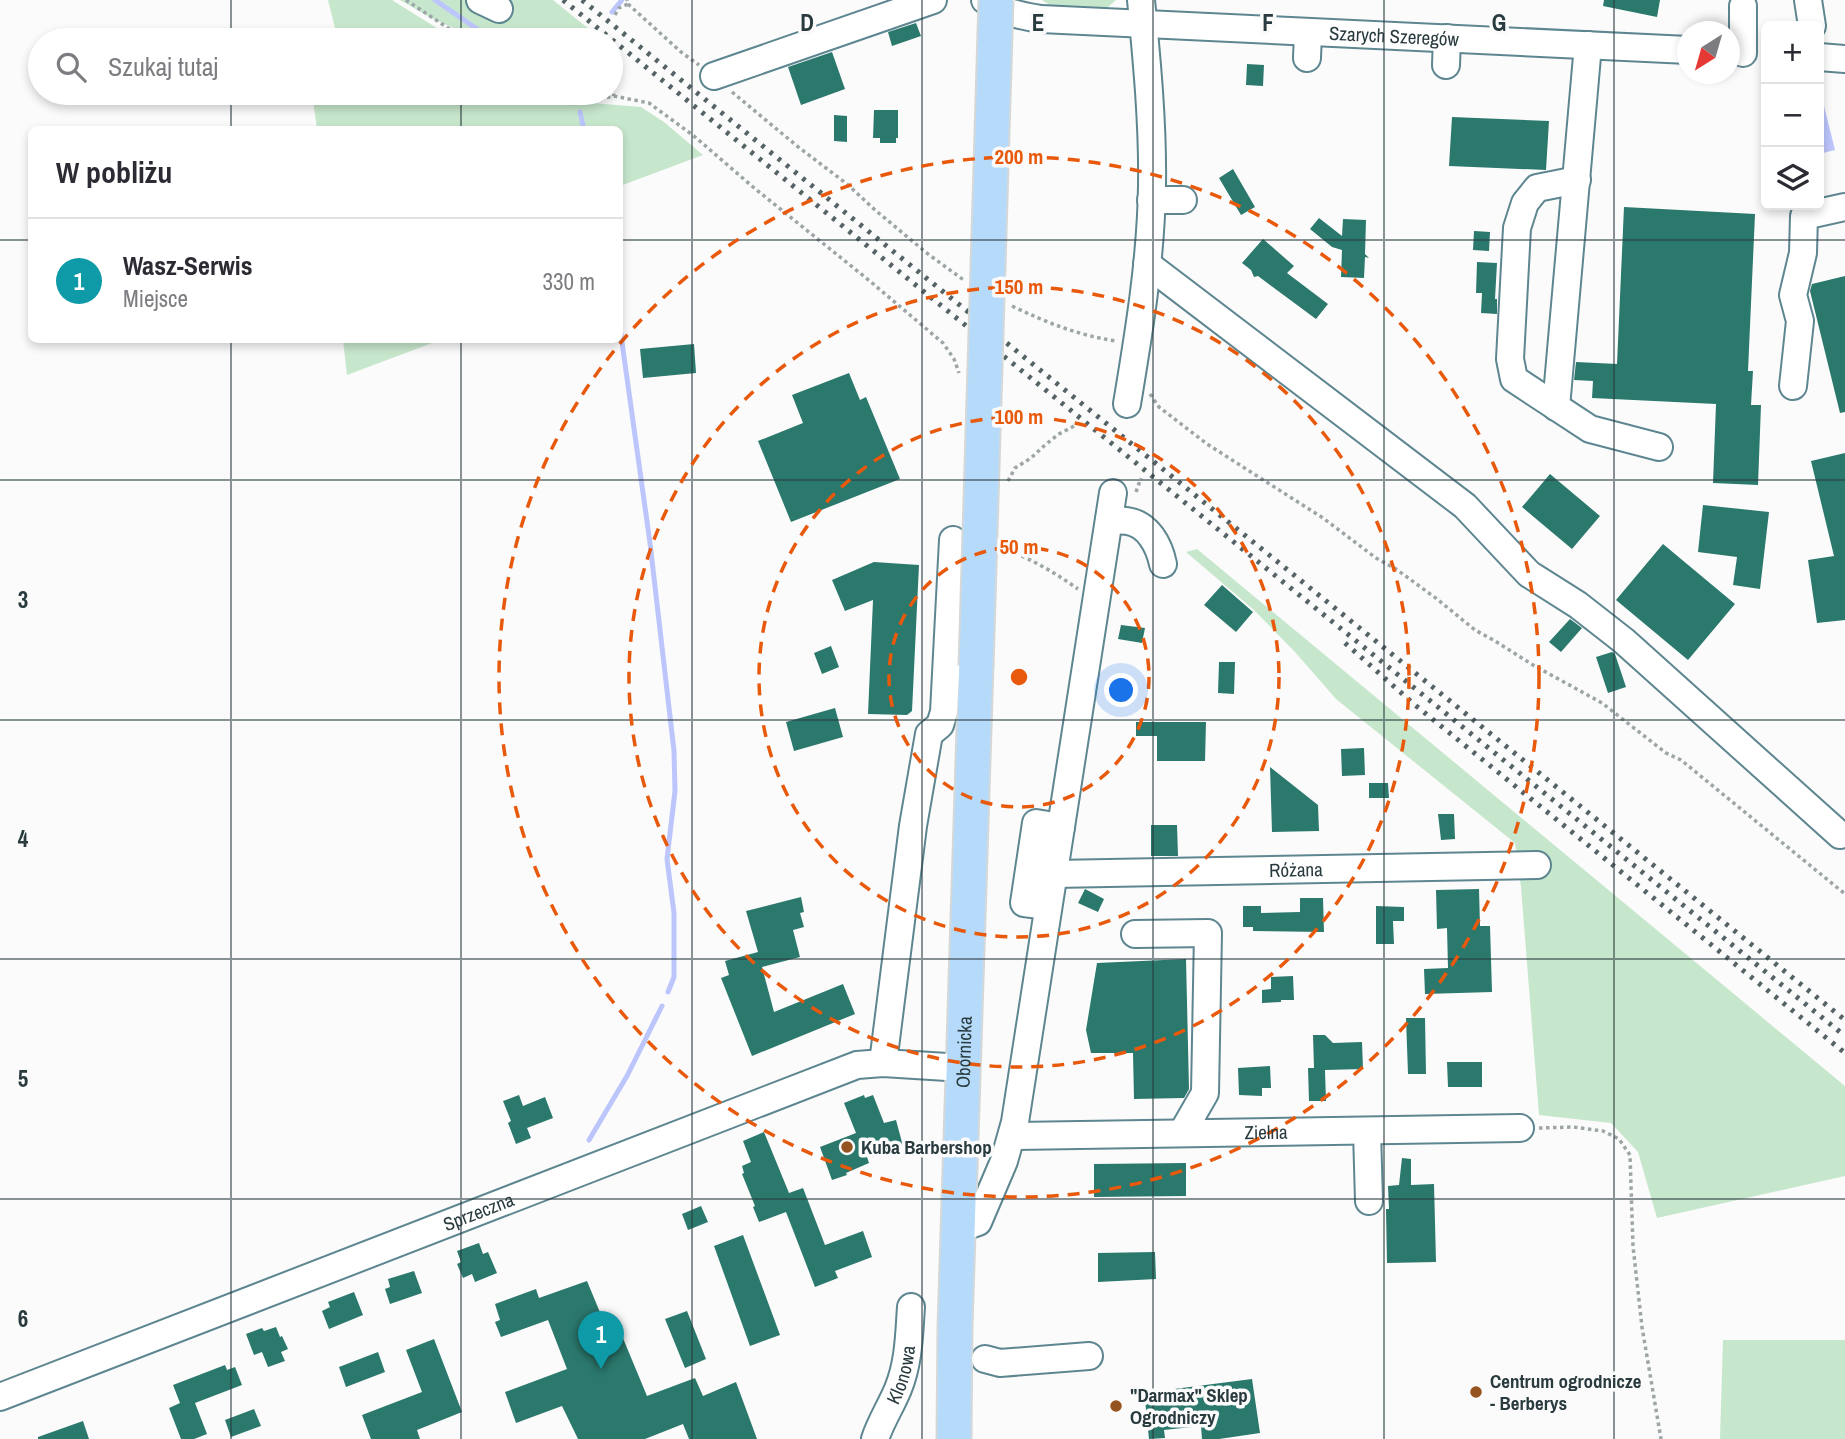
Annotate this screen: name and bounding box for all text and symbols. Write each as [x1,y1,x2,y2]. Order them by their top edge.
text: D [800,7,814,38]
text: E [1032,7,1044,38]
text: F [1262,7,1274,38]
text: G [1492,7,1506,38]
street label: Szarych Szeregów [1328,20,1460,52]
north arrow [1677,21,1740,84]
map controls [1761,21,1824,210]
button: + [1761,21,1824,84]
search box [28,28,623,105]
icon: search [52,48,90,86]
text: Szukaj tutaj [108,49,218,84]
button: − [1761,84,1824,147]
text: 200 m [995,142,1043,171]
button: layers [1761,147,1824,210]
text: W pobliżu [56,152,172,192]
text: Wasz-Serwis [123,248,253,283]
text: 1 [74,266,84,297]
text: 330 m [543,266,595,297]
text: 150 m [995,272,1043,301]
text: Miejsce [123,283,188,314]
text: 100 m [995,402,1043,431]
text: 50 m [999,532,1039,561]
text: 3 [18,584,28,615]
centre of rings [1007,665,1031,689]
your location [1104,673,1138,707]
text: 4 [18,823,29,854]
street label: Różana [1269,856,1323,883]
street label: Obornicka [950,1015,978,1089]
text: 5 [18,1063,28,1094]
street label: Zielna [1244,1119,1288,1145]
place label: Kuba Barbershop [861,1134,992,1160]
marker: Kuba Barbershop [839,1139,855,1155]
street label: Sprzeczna [439,1186,518,1237]
text: 6 [18,1303,28,1334]
pin: 1 [578,1311,624,1369]
street label: Klonowa [880,1344,921,1408]
place label: Centrum ogrodnicze - Berberys [1490,1368,1642,1416]
place label: "Darmax" Sklep Ogrodniczy [1130,1382,1248,1430]
marker: Centrum ogrodnicze - Berberys [1468,1384,1484,1400]
marker: "Darmax" Sklep Ogrodniczy [1108,1398,1124,1414]

